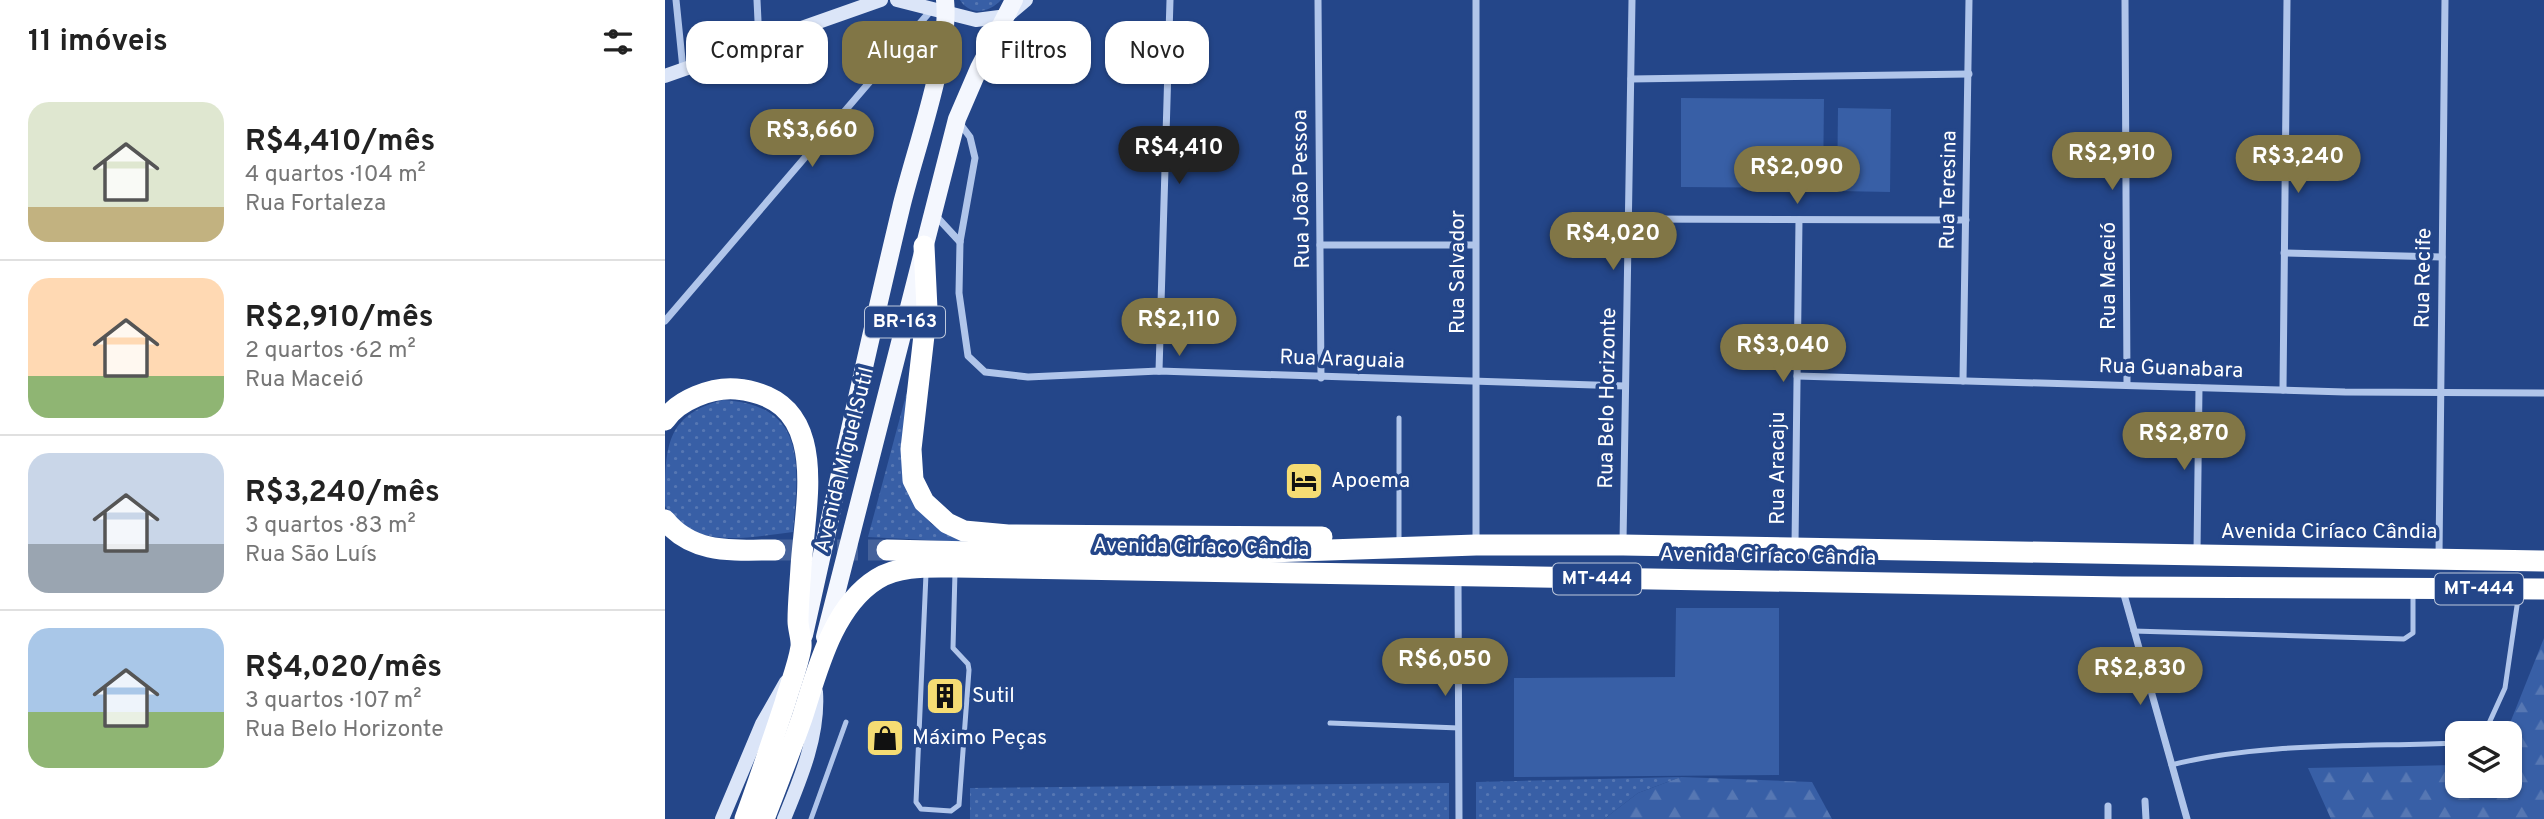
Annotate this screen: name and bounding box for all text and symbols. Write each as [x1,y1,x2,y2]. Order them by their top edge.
chip: Comprar [686,21,828,84]
chip: Alugar [842,21,962,84]
chip: Filtros [976,21,1091,84]
chip: Novo [1105,21,1209,84]
icon: filters [599,23,637,61]
text: 11 imóveis [28,24,168,61]
street label: Rua João Pessoa [1287,109,1317,269]
pin: R$3,660 [747,110,877,169]
text: R$3,660 [766,117,858,146]
text: R$4,410/mês [245,124,435,161]
pin: R$4,410 [1114,127,1244,186]
icon: home [84,130,168,214]
street label: Rua Teresina [1934,130,1964,250]
pin: R$2,910 [2047,132,2177,192]
text: R$4,410 [1134,134,1224,163]
pin: R$3,240 [2233,136,2363,195]
text: R$2,910 [2068,140,2156,169]
text: R$3,240 [2252,143,2344,172]
pin: R$2,090 [1732,146,1862,206]
text: R$2,090 [1750,154,1844,183]
text: 4 quartos · 104 m² [245,161,426,190]
text: Rua Fortaleza [245,190,386,219]
street label: Rua Salvador [1445,210,1472,334]
pin: R$4,020 [1548,212,1678,272]
text: R$4,020 [1566,220,1660,249]
street label: Rua Maceió [2096,222,2123,330]
street label: Rua Recife [2410,228,2438,328]
pin: R$2,110 [1114,298,1244,358]
text: R$2,910/mês [245,300,434,337]
icon: home [84,306,168,390]
road number: BR-163 [865,306,945,338]
text: R$2,110 [1137,306,1221,335]
street label: Rua Belo Horizonte [1593,307,1623,489]
pin: R$3,040 [1718,324,1848,384]
text: R$3,040 [1736,332,1830,361]
text: 2 quartos · 62 m² [245,337,416,366]
street label: Rua Araguaia [1279,344,1405,376]
street label: Rua Guanabara [2098,353,2244,385]
street label: Avenida Miguel Sutil [809,364,881,556]
text: Rua Maceió [245,366,364,395]
street label: Rua Aracaju [1765,411,1792,525]
pin: R$2,870 [2119,412,2249,472]
text: R$2,870 [2139,420,2230,449]
hotel icon: Apoema [1283,460,1325,502]
place label: Apoema [1331,468,1410,495]
text: R$3,240/mês [245,475,440,512]
icon: home [84,481,168,565]
text: 3 quartos · 83 m² [245,512,416,541]
street label: Avenida Ciríaco Cândia [2221,519,2437,546]
street label: Avenida Ciríaco Cândia [1093,533,1309,563]
text: Rua São Luís [245,541,377,570]
street label: Avenida Ciríaco Cândia [1660,542,1876,572]
road number: MT-444 [1553,564,1641,594]
road number: MT-444 [2435,574,2523,604]
pin: R$6,050 [1380,638,1510,698]
text: R$6,050 [1398,646,1492,675]
pin: R$2,830 [2075,648,2205,707]
text: R$4,020/mês [245,650,442,687]
text: R$2,830 [2094,655,2186,684]
icon: home [84,656,168,740]
building icon: Sutil [924,675,966,717]
place label: Sutil [972,683,1015,710]
text: 3 quartos · 107 m² [245,687,422,716]
text: Rua Belo Horizonte [245,716,444,745]
shop icon: Máximo Peças [864,717,906,759]
map controls [2445,721,2522,798]
button: layers [2445,721,2522,798]
place label: Máximo Peças [912,725,1047,752]

